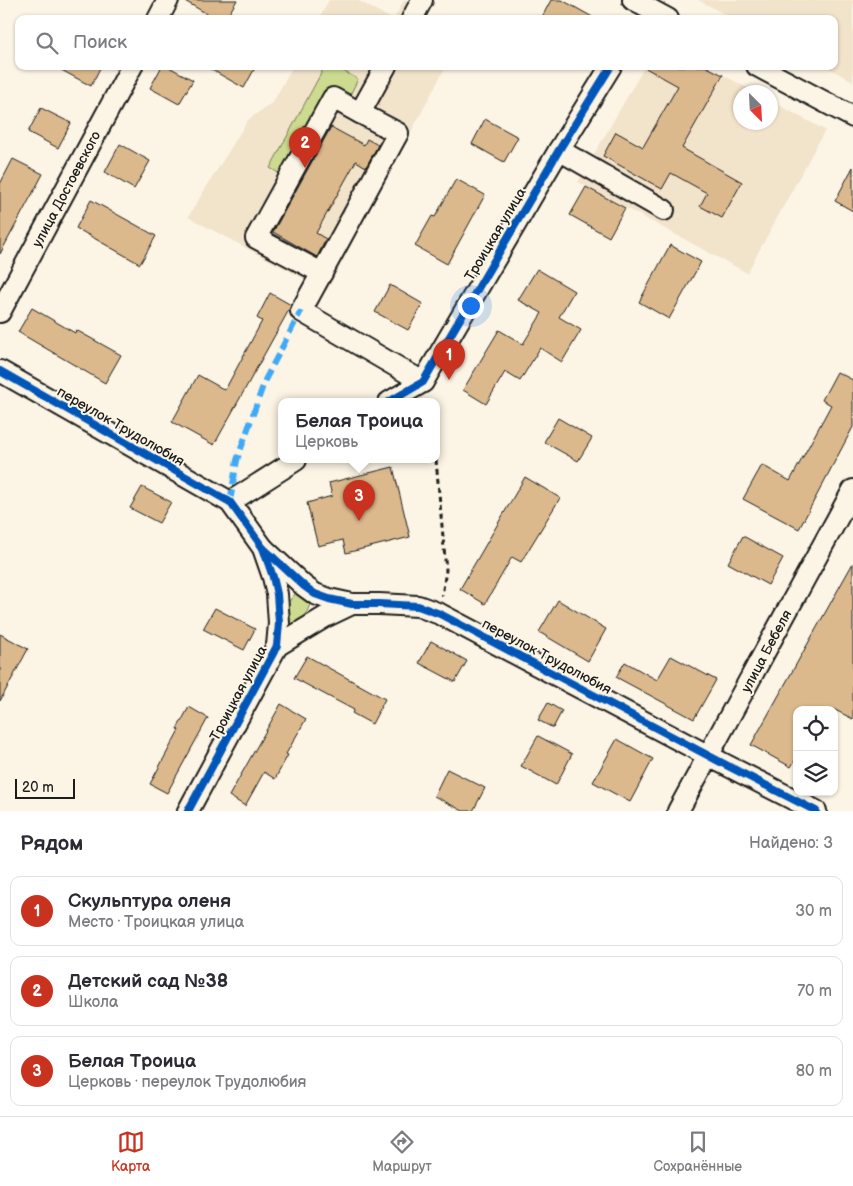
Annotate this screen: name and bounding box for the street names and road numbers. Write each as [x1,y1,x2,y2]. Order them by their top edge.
street label: улица Достоевского [29,128,104,250]
street label: Троицкая улица [461,184,530,284]
street label: переулок Трудолюбия [54,383,188,470]
street label: улица Бебеля [738,607,795,695]
street label: переулок Трудолюбия [479,615,615,698]
street label: Троицкая улица [206,642,271,744]

